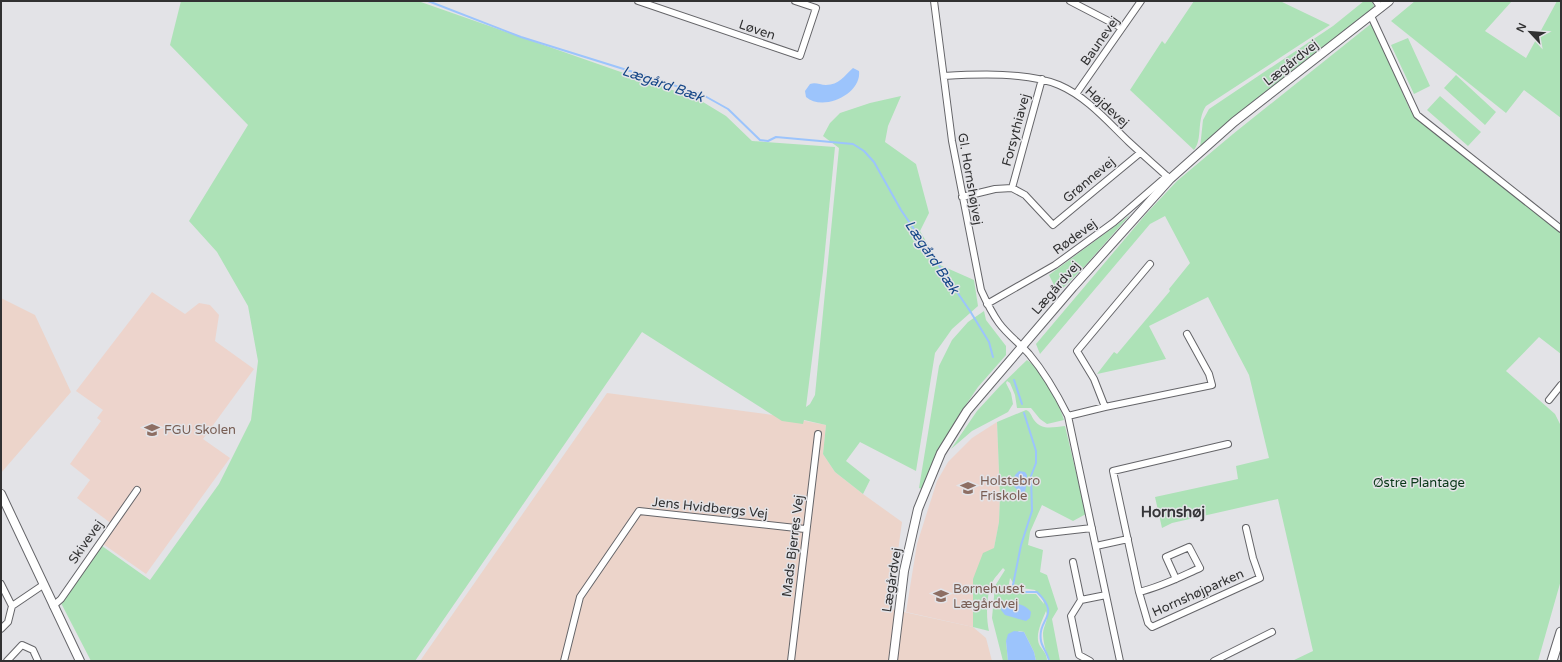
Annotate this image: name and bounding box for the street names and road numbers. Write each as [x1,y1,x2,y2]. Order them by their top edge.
street label: Baunevej [1077,13,1123,69]
street label: Løven [737,16,777,44]
street label: Lægårdvej [1260,37,1322,89]
street label: Højdevej [1082,83,1132,131]
street label: Forsythiavej [999,92,1033,168]
street label: Gl. Hornshøjvej [954,132,986,226]
street label: Grønnevej [1060,154,1118,206]
street label: Rødevej [1050,216,1100,258]
street label: Lægårdvej [1029,258,1083,318]
street label: Jens Hvidbergs Vej [651,494,769,522]
street label: Mads Bjerres Vej [779,494,807,598]
street label: Skivevej [65,517,107,567]
street label: Lægårdvej [879,547,905,613]
street label: Hornshøjparken [1150,566,1246,620]

